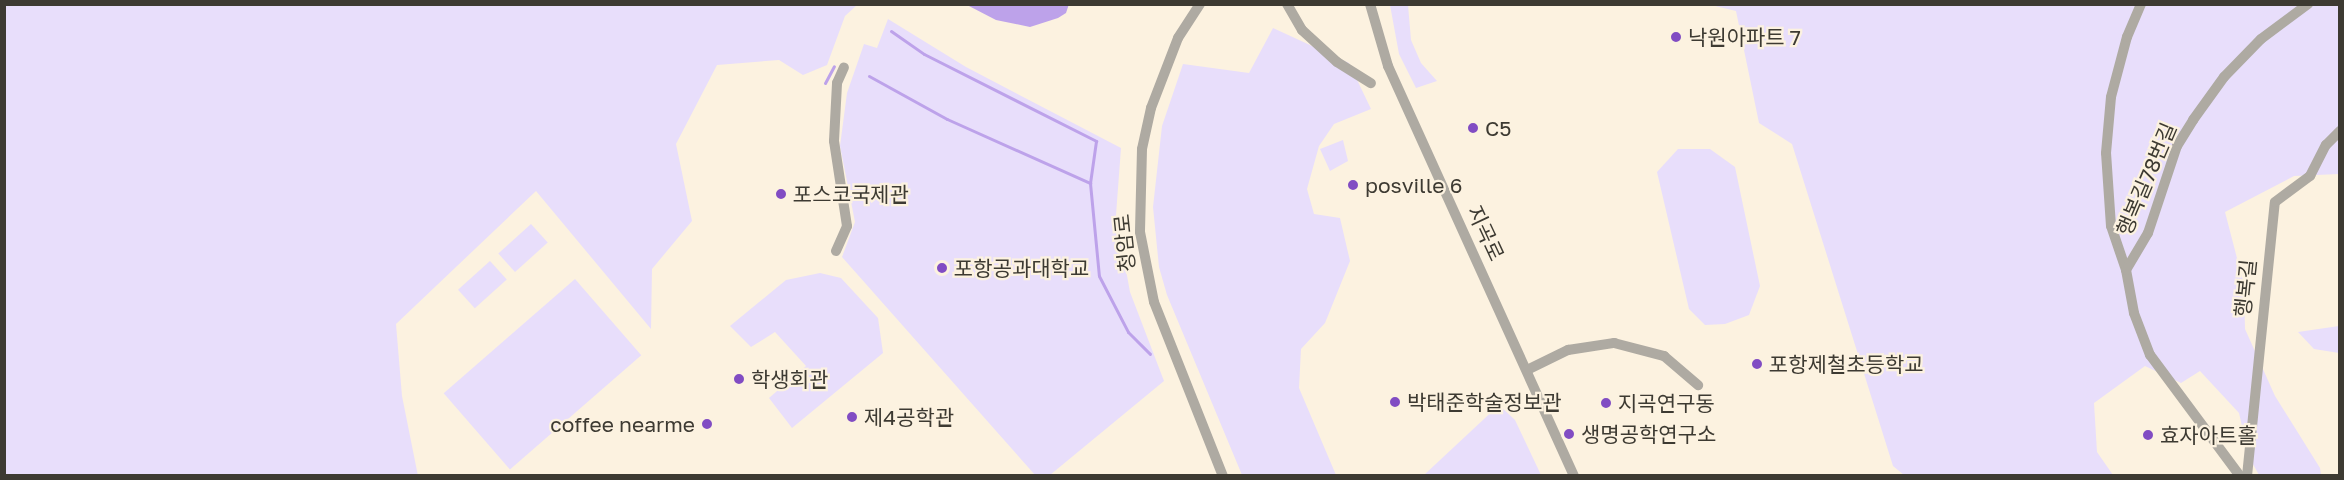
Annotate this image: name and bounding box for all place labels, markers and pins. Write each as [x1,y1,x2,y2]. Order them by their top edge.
place label: 낙원아파트 7 [1688,24,1801,50]
marker: 낙원아파트 7 [1669,30,1683,44]
place label: C5 [1485,115,1511,141]
marker: C5 [1466,121,1480,135]
place label: posville 6 [1365,172,1462,198]
marker: posville 6 [1346,178,1360,192]
place label: 포스코국제관 [793,181,909,207]
marker: 포스코국제관 [774,187,788,201]
place label: 포항공과대학교 [954,255,1089,281]
marker: 포항공과대학교 [935,261,949,275]
place label: 포항제철초등학교 [1769,351,1924,377]
marker: 포항제철초등학교 [1750,357,1764,371]
place label: 학생회관 [751,366,828,392]
marker: 학생회관 [732,372,746,386]
place label: 박태준학술정보관 [1407,389,1562,415]
place label: 지곡연구동 [1618,390,1715,416]
marker: 박태준학술정보관 [1388,395,1402,409]
marker: 지곡연구동 [1599,396,1613,410]
place label: 제4공학관 [864,404,954,430]
marker: 제4공학관 [845,410,859,424]
place label: coffee nearme [550,411,695,437]
marker: coffee nearme [700,417,714,431]
place label: 생명공학연구소 [1581,421,1716,447]
place label: 효자아트홀 [2160,422,2257,448]
marker: 생명공학연구소 [1562,427,1576,441]
marker: 효자아트홀 [2141,428,2155,442]

